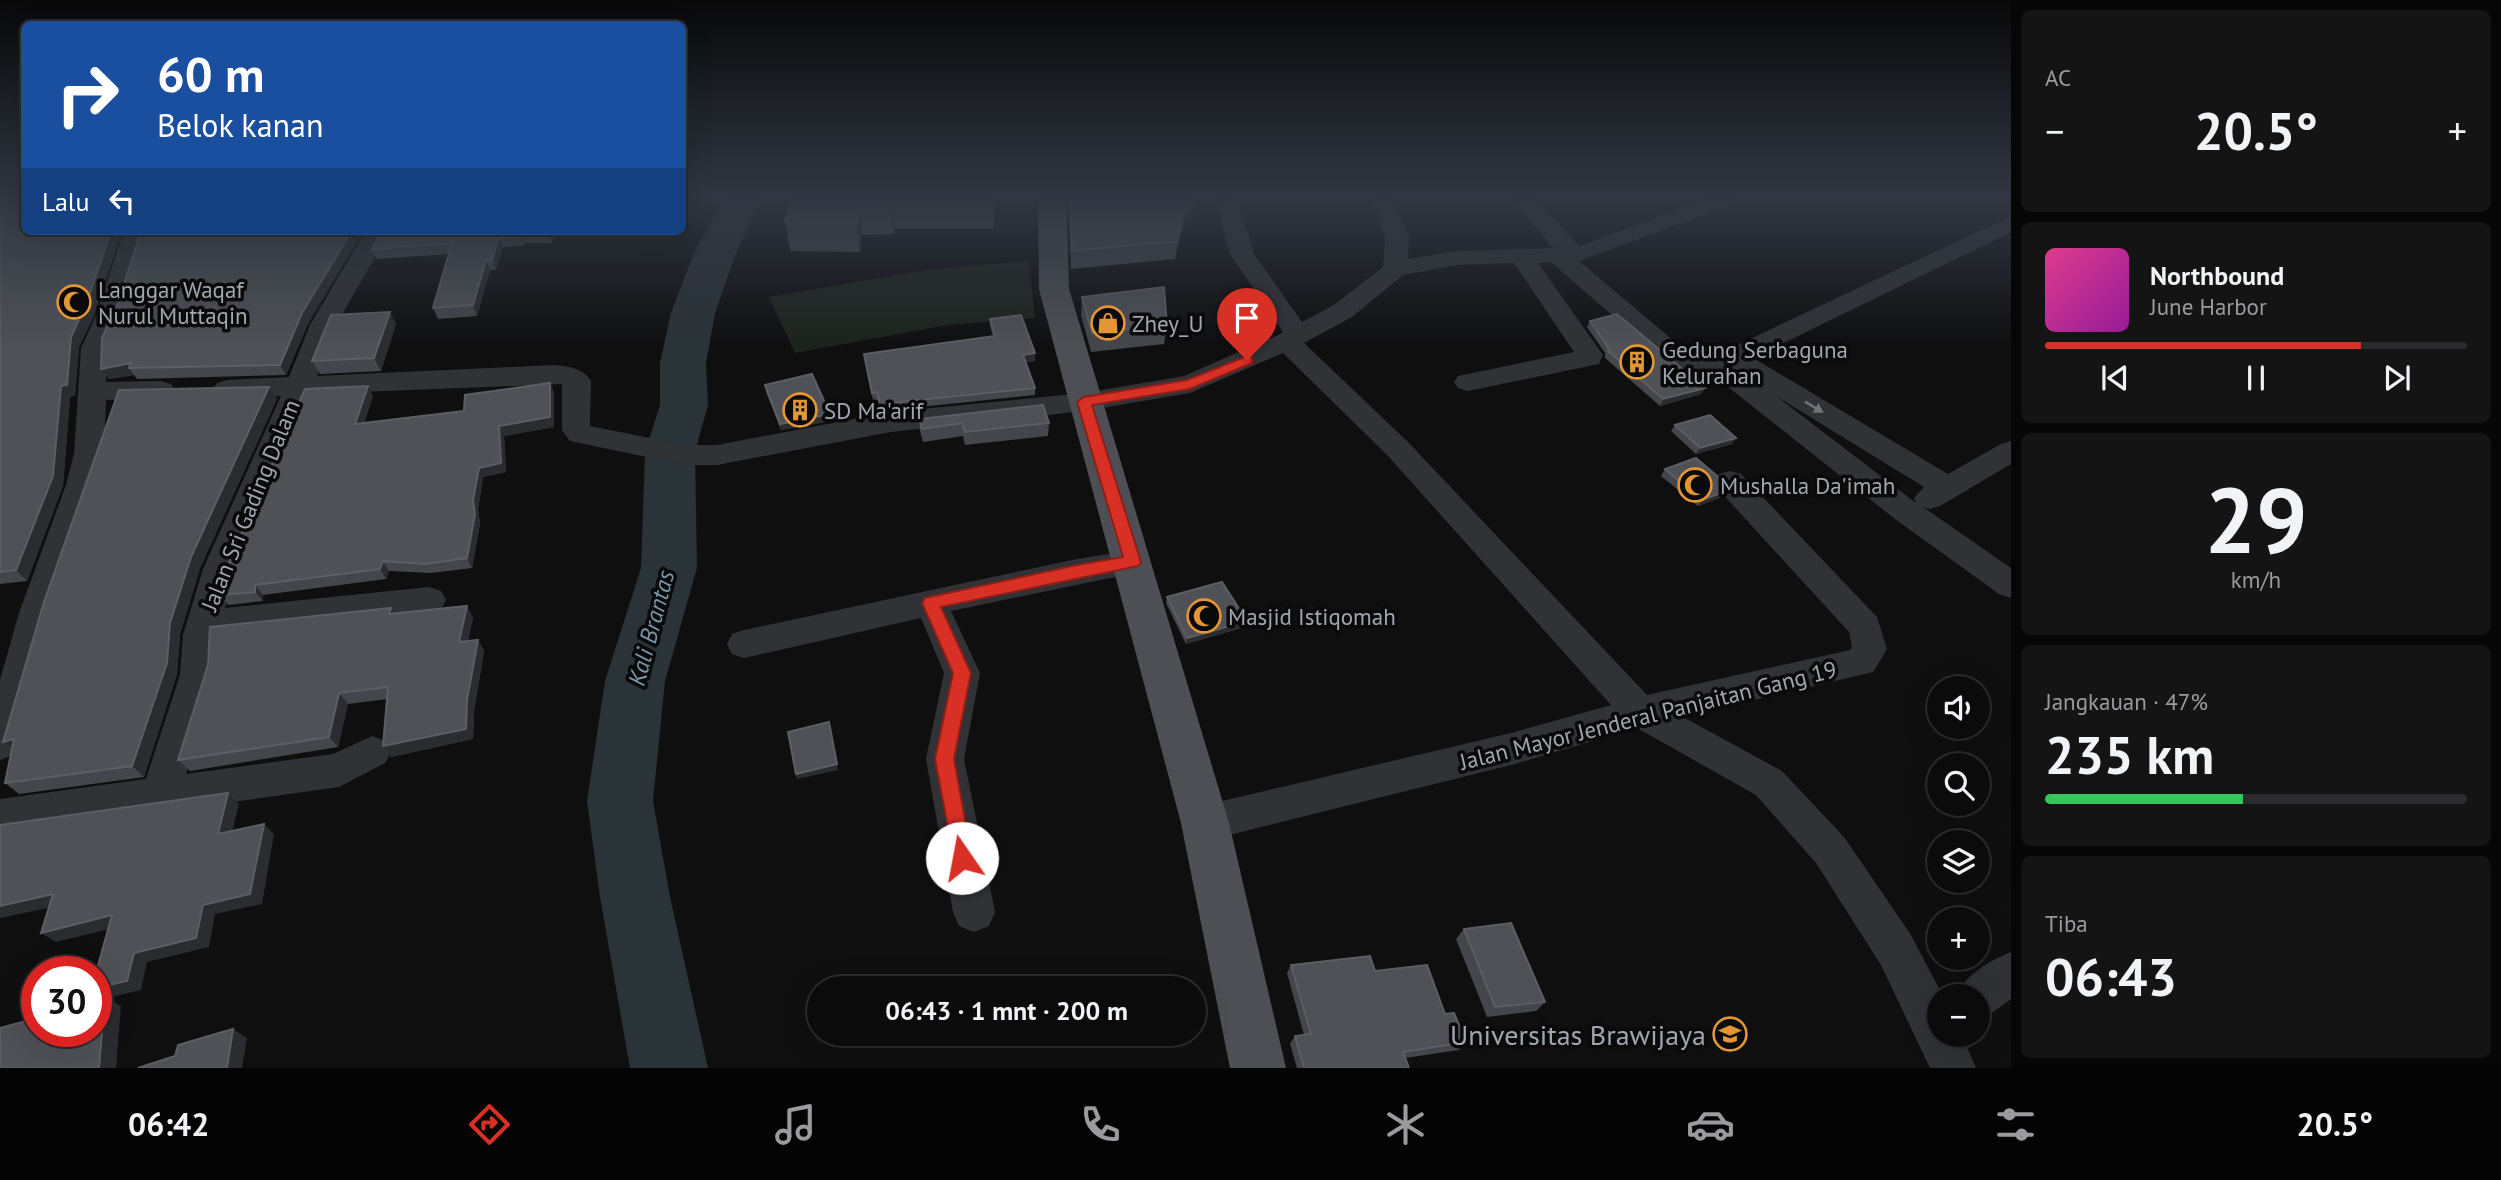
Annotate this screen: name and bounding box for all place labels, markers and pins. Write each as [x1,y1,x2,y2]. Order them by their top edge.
place label: Langgar Waqaf Nurul Muttaqin [98,275,248,330]
mosque icon: Langgar Waqaf Nurul Muttaqin [55,283,93,321]
pin [1217,288,1277,360]
shop icon: Zhey_U [1089,304,1127,342]
place label: Zhey_U [1132,309,1203,338]
place label: Gedung Serbaguna Kelurahan [1662,335,1848,390]
building icon: Gedung Serbaguna Kelurahan [1618,343,1656,381]
building icon: SD Ma'arif [781,391,819,429]
place label: SD Ma'arif [824,396,925,425]
mosque icon: Mushalla Da'imah [1676,466,1714,504]
place label: Mushalla Da'imah [1720,471,1895,500]
mosque icon: Masjid Istiqomah [1185,597,1223,635]
place label: Masjid Istiqomah [1228,602,1396,631]
school or university icon: Universitas Brawijaya [1711,1015,1749,1053]
place label: Universitas Brawijaya [1450,1016,1706,1053]

